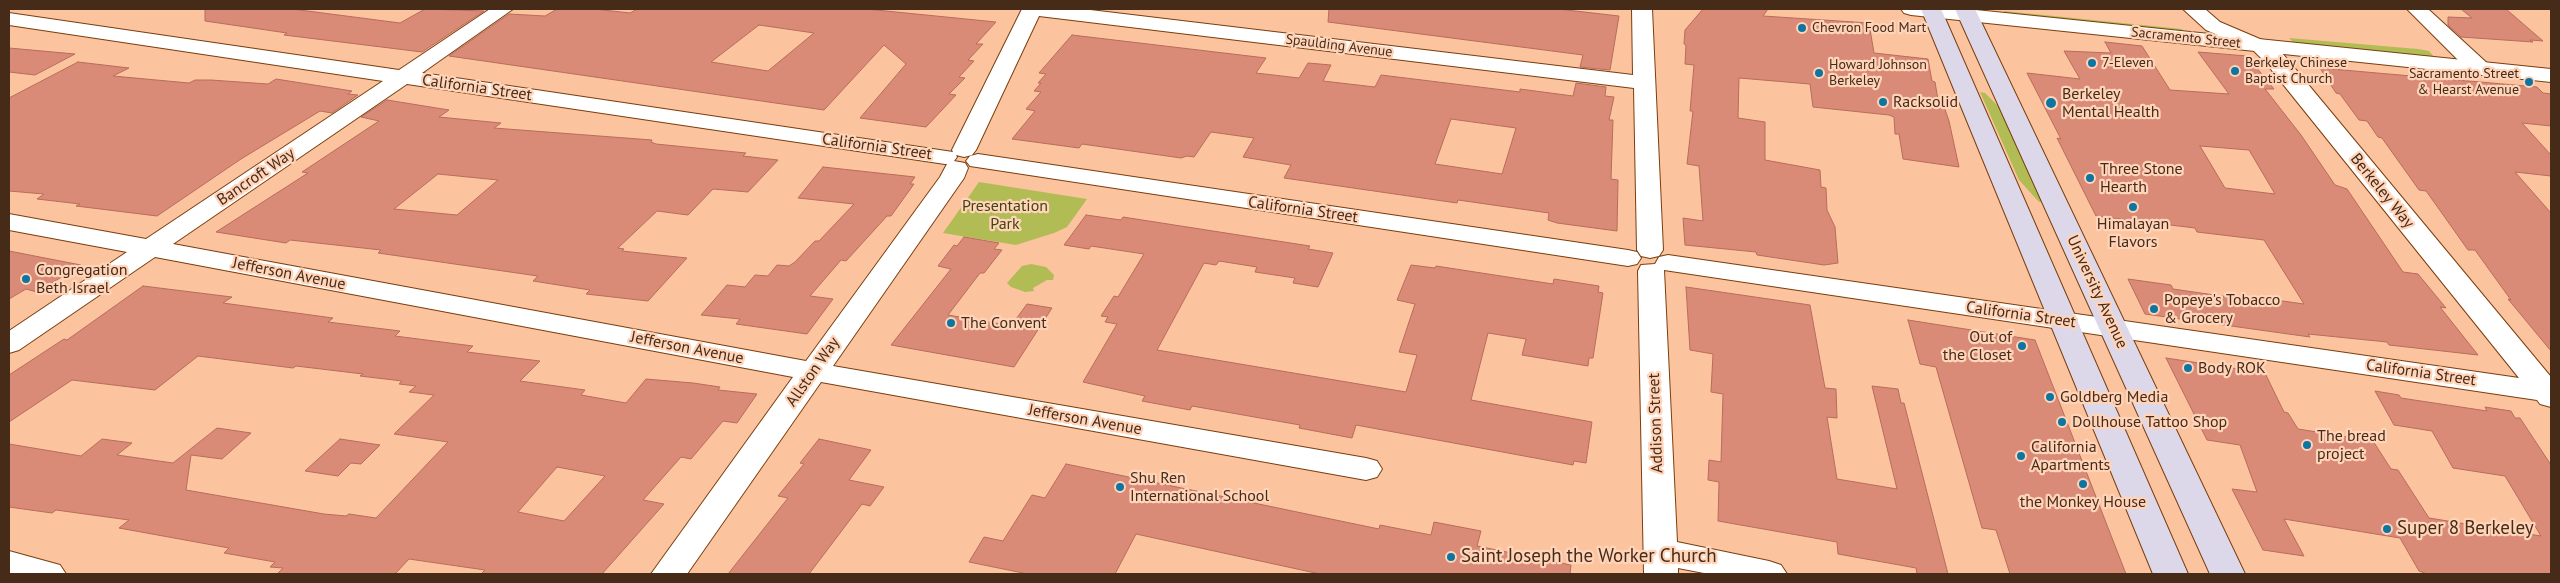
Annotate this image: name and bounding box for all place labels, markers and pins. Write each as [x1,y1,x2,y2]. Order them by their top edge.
place label: Chevron Food Mart [1812,20,1926,36]
marker: Chevron Food Mart [1796,22,1808,34]
place label: 7-Eleven [2102,55,2154,71]
place label: Berkeley Chinese Baptist Church [2245,55,2347,88]
place label: Howard Johnson Berkeley [1829,57,1927,90]
marker: 7-Eleven [2086,57,2098,69]
marker: Berkeley Chinese Baptist Church [2229,65,2241,77]
place label: Sacramento Street & Hearst Avenue [2409,66,2519,98]
marker: Howard Johnson Berkeley [1813,67,1825,79]
marker: Sacramento Street & Hearst Avenue [2523,76,2535,88]
place label: Berkeley Mental Health [2062,84,2160,122]
place label: Racksolid [1893,92,1958,112]
marker: Racksolid [1877,96,1889,108]
marker: Berkeley Mental Health [2044,96,2058,110]
place label: Three Stone Hearth [2100,159,2183,197]
marker: Three Stone Hearth [2084,172,2096,184]
marker: Himalayan Flavors [2127,201,2139,213]
place label: Himalayan Flavors [2097,214,2169,252]
place label: Congregation Beth Israel [36,260,127,298]
marker: Congregation Beth Israel [20,273,32,285]
place label: Popeye's Tobacco & Grocery [2164,290,2280,328]
marker: Popeye's Tobacco & Grocery [2148,303,2160,315]
place label: The Convent [961,313,1047,333]
marker: The Convent [945,317,957,329]
place label: Out of the Closet [1943,327,2012,365]
marker: Out of the Closet [2016,340,2028,352]
place label: Body ROK [2198,358,2266,378]
marker: Body ROK [2182,362,2194,374]
place label: Goldberg Media [2060,387,2168,407]
marker: Goldberg Media [2044,391,2056,403]
place label: Dollhouse Tattoo Shop [2072,412,2227,432]
marker: Dollhouse Tattoo Shop [2056,416,2068,428]
place label: The bread project [2317,426,2386,464]
place label: California Apartments [2031,437,2110,475]
marker: The bread project [2301,439,2313,451]
marker: California Apartments [2015,450,2027,462]
place label: Shu Ren International School [1130,468,1269,506]
marker: the Monkey House [2077,478,2089,490]
marker: Shu Ren International School [1114,481,1126,493]
place label: the Monkey House [2020,492,2146,512]
place label: Super 8 Berkeley [2397,518,2534,540]
marker: Super 8 Berkeley [2381,523,2393,535]
place label: Saint Joseph the Worker Church [1461,546,1717,568]
marker: Saint Joseph the Worker Church [1445,551,1457,563]

